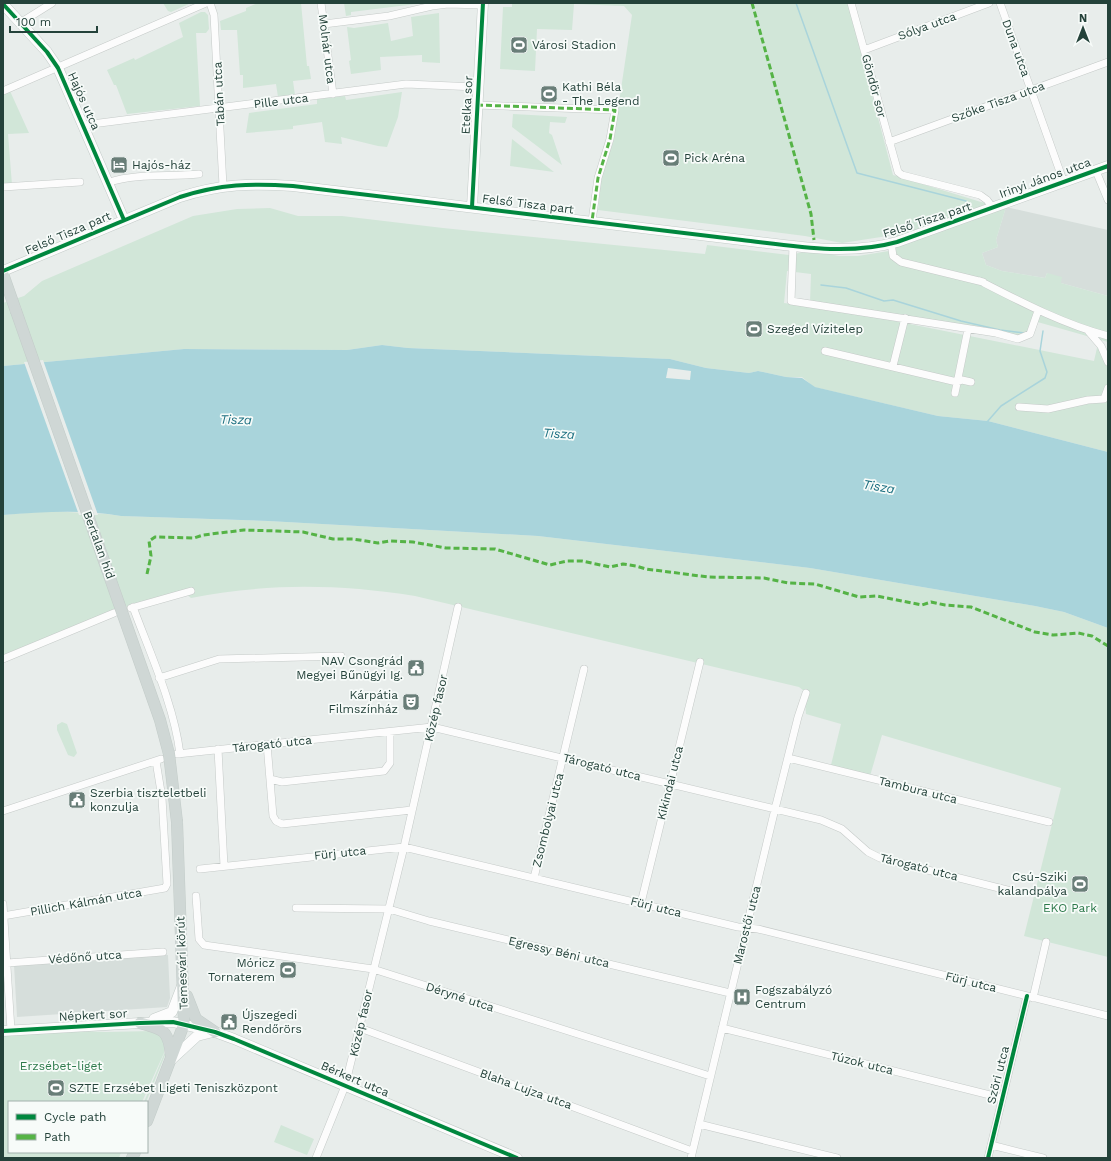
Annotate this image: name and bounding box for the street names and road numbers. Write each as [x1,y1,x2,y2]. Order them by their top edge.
street label: Sólya utca [896,9,958,43]
street label: Molnár utca [316,13,338,85]
street label: Duna utca [999,17,1033,79]
street label: Göndör sor [859,53,889,119]
street label: Tabán utca [210,61,228,127]
street label: Hajós utca [65,70,103,132]
street label: Etelka sor [458,75,476,135]
street label: Szőke Tisza utca [950,79,1047,125]
street label: Pille utca [253,91,309,111]
street label: Irinyi János utca [997,155,1093,201]
street label: Felső Tisza part [481,191,575,217]
street label: Felső Tisza part [881,199,973,241]
street label: Felső Tisza part [23,209,113,257]
street label: Bertalan híd [80,509,118,581]
street label: Közép fasor [421,673,451,743]
street label: Tárogató utca [232,733,313,755]
street label: Kikindai utca [654,744,686,822]
street label: Tárogató utca [562,751,643,784]
street label: Zsombolyai utca [530,771,567,869]
street label: Tambura utca [877,773,959,807]
street label: Fürj utca [313,843,367,863]
street label: Tárogató utca [879,851,960,884]
street label: Marostői utca [730,884,764,966]
street label: Pillich Kálmán utca [29,885,143,919]
street label: Fürj utca [629,894,683,920]
street label: Temesvári körút [173,916,191,1010]
street label: Egressy Béni utca [507,934,611,970]
street label: Védőnő utca [48,947,122,967]
street label: Fürj utca [944,969,998,995]
street label: Déryné utca [424,979,496,1015]
street label: Közép fasor [346,988,376,1058]
street label: Népkert sor [58,1006,128,1024]
street label: Szöri utca [984,1044,1012,1105]
street label: Túzok utca [829,1048,895,1078]
street label: Bérkert utca [319,1058,391,1100]
street label: Blaha Lujza utca [478,1066,574,1112]

